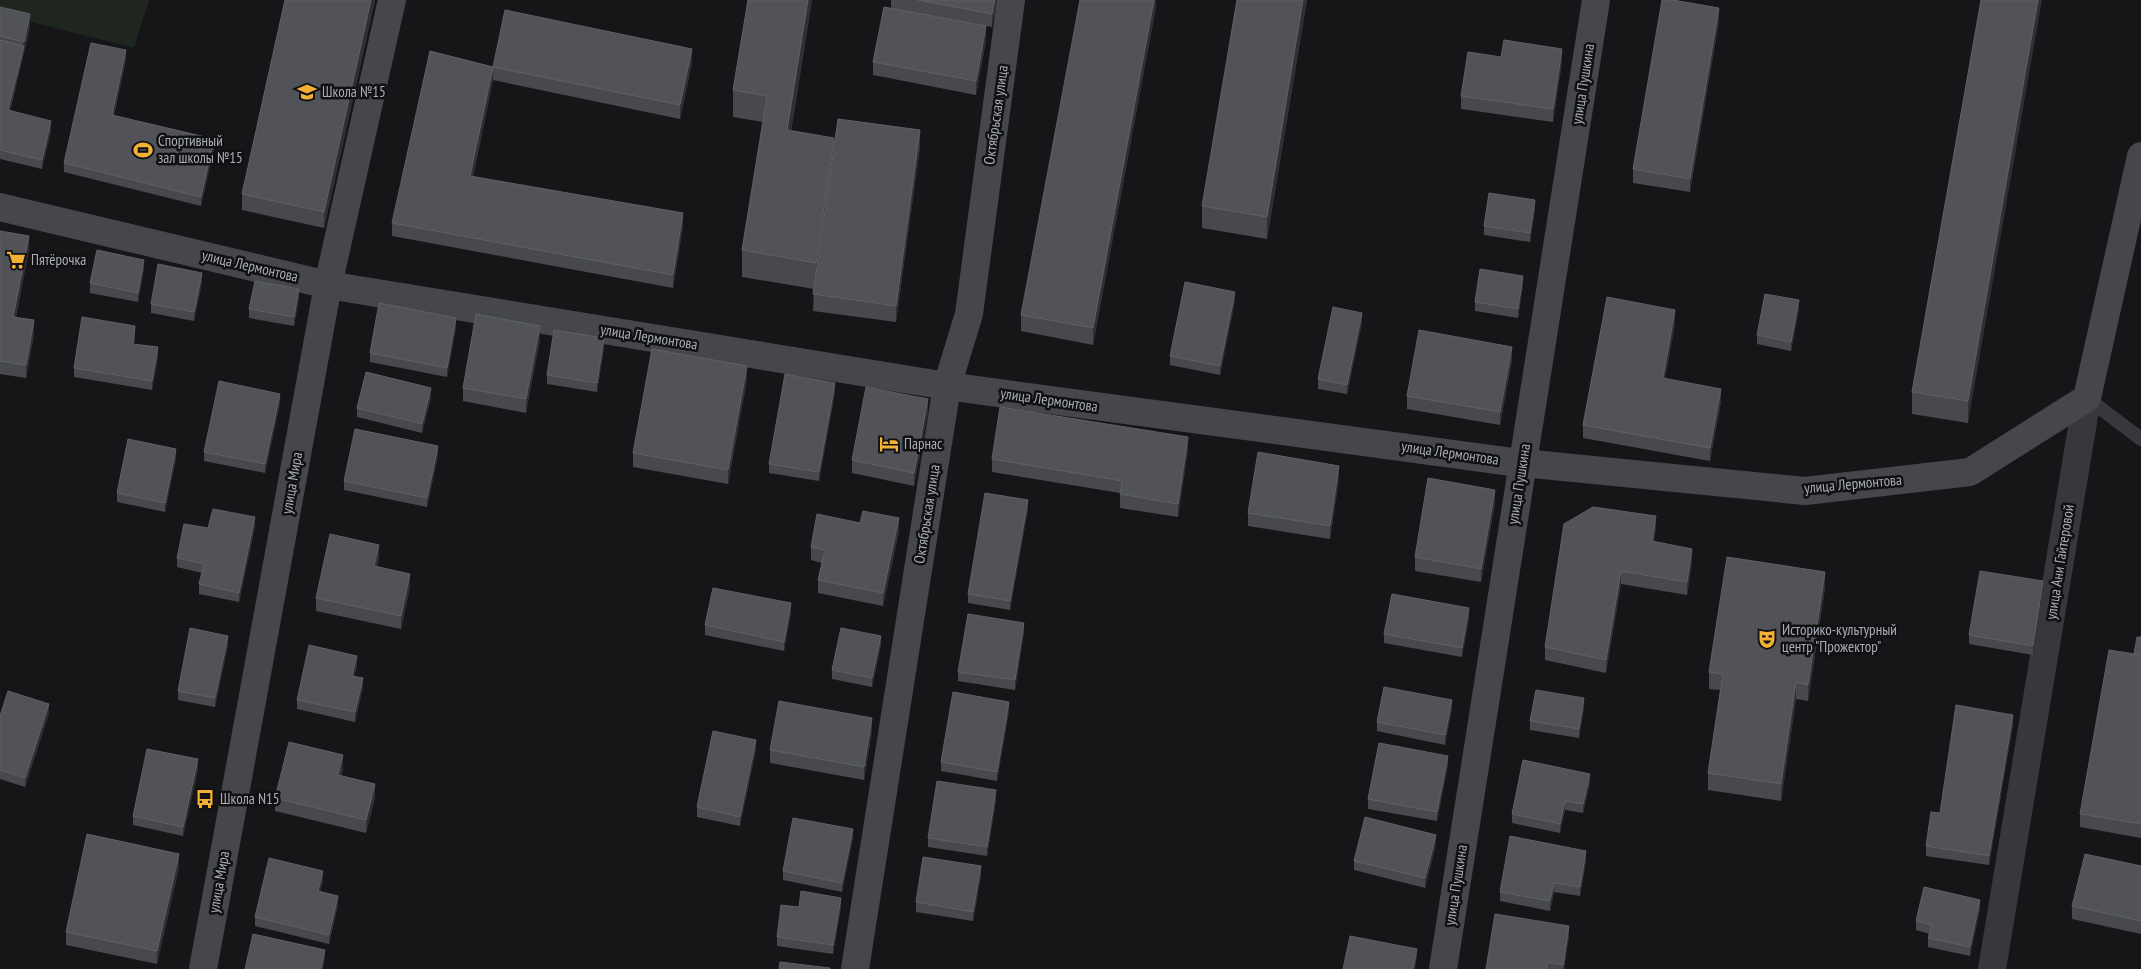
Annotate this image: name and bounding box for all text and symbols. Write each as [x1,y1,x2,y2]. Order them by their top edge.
street label: улица Пушкина [1567,42,1598,126]
street label: Октябрьская улица [979,64,1012,166]
school or university icon: Школа №15 [296,81,318,103]
place label: Школа №15 [322,82,386,101]
place label: Спортивный зал школы №15 [158,131,243,167]
sports icon: Спортивный зал школы №15 [132,139,154,161]
street label: улица Лермонтова [200,245,300,286]
supermarket icon: Пятёрочка [5,249,27,271]
place label: Пятёрочка [31,250,86,269]
street label: улица Лермонтова [599,319,699,354]
street label: улица Лермонтова [999,383,1099,416]
hotel icon: Парнас [878,433,900,455]
place label: Парнас [904,434,943,453]
street label: улица Лермонтова [1400,436,1500,469]
street label: улица Пушкина [1503,442,1534,526]
street label: улица Мира [277,450,306,515]
street label: Октябрьская улица [909,463,944,565]
street label: улица Лермонтова [1803,470,1903,497]
street label: улица Ани Гайтеровой [2041,503,2078,621]
place label: Историко-культурный центр "Прожектор" [1782,620,1897,656]
theatre icon: Историко-культурный центр "Прожектор" [1756,628,1778,650]
bus stop icon: Школа N15 [194,788,216,810]
place label: Школа N15 [220,789,280,808]
street label: улица Пушкина [1440,843,1471,927]
street label: улица Мира [204,849,233,914]

